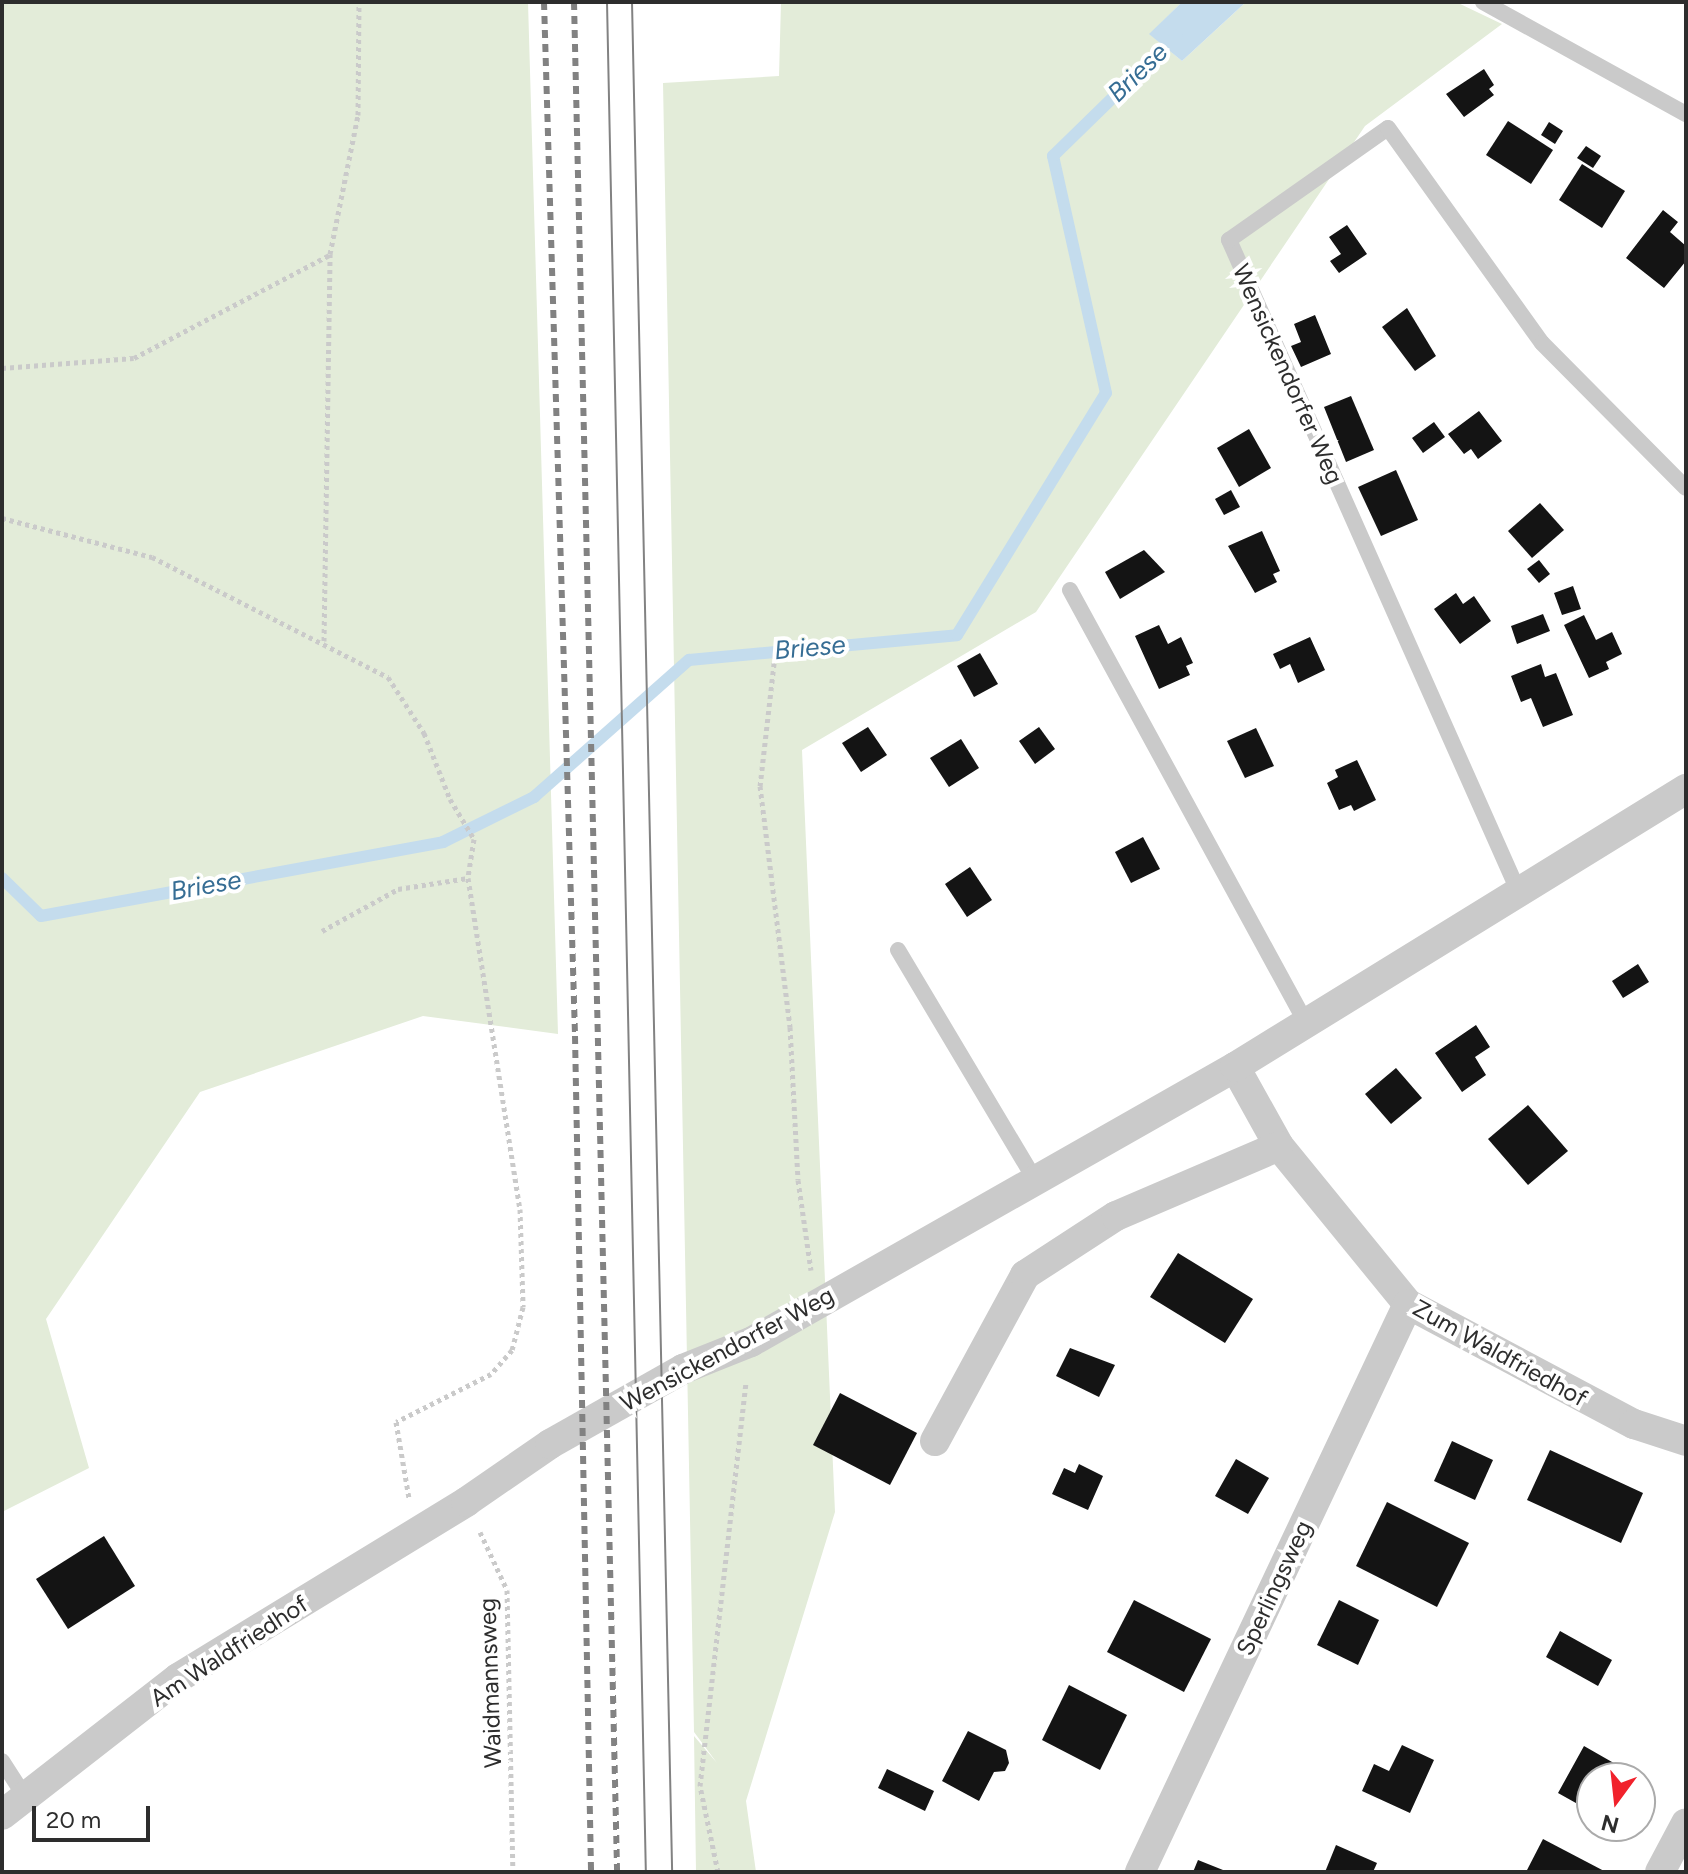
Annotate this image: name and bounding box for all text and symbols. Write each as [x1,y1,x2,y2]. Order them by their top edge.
water label: Briese [1101,37,1175,109]
street label: Wensickendorfer Weg [1227,260,1349,488]
water label: Briese [773,629,847,667]
water label: Briese [168,864,244,908]
street label: Wensickendorfer Weg [615,1281,839,1417]
street label: Zum Waldfriedhof [1408,1293,1592,1413]
street label: Sperlingsweg [1230,1516,1318,1660]
street label: Am Waldfriedhof [145,1589,313,1713]
street label: Waidmannsweg [473,1597,507,1769]
north arrow [1576,1762,1656,1842]
scale bar [36,1790,154,1840]
text: 20 m [46,1805,101,1834]
text: N [1598,1808,1622,1839]

